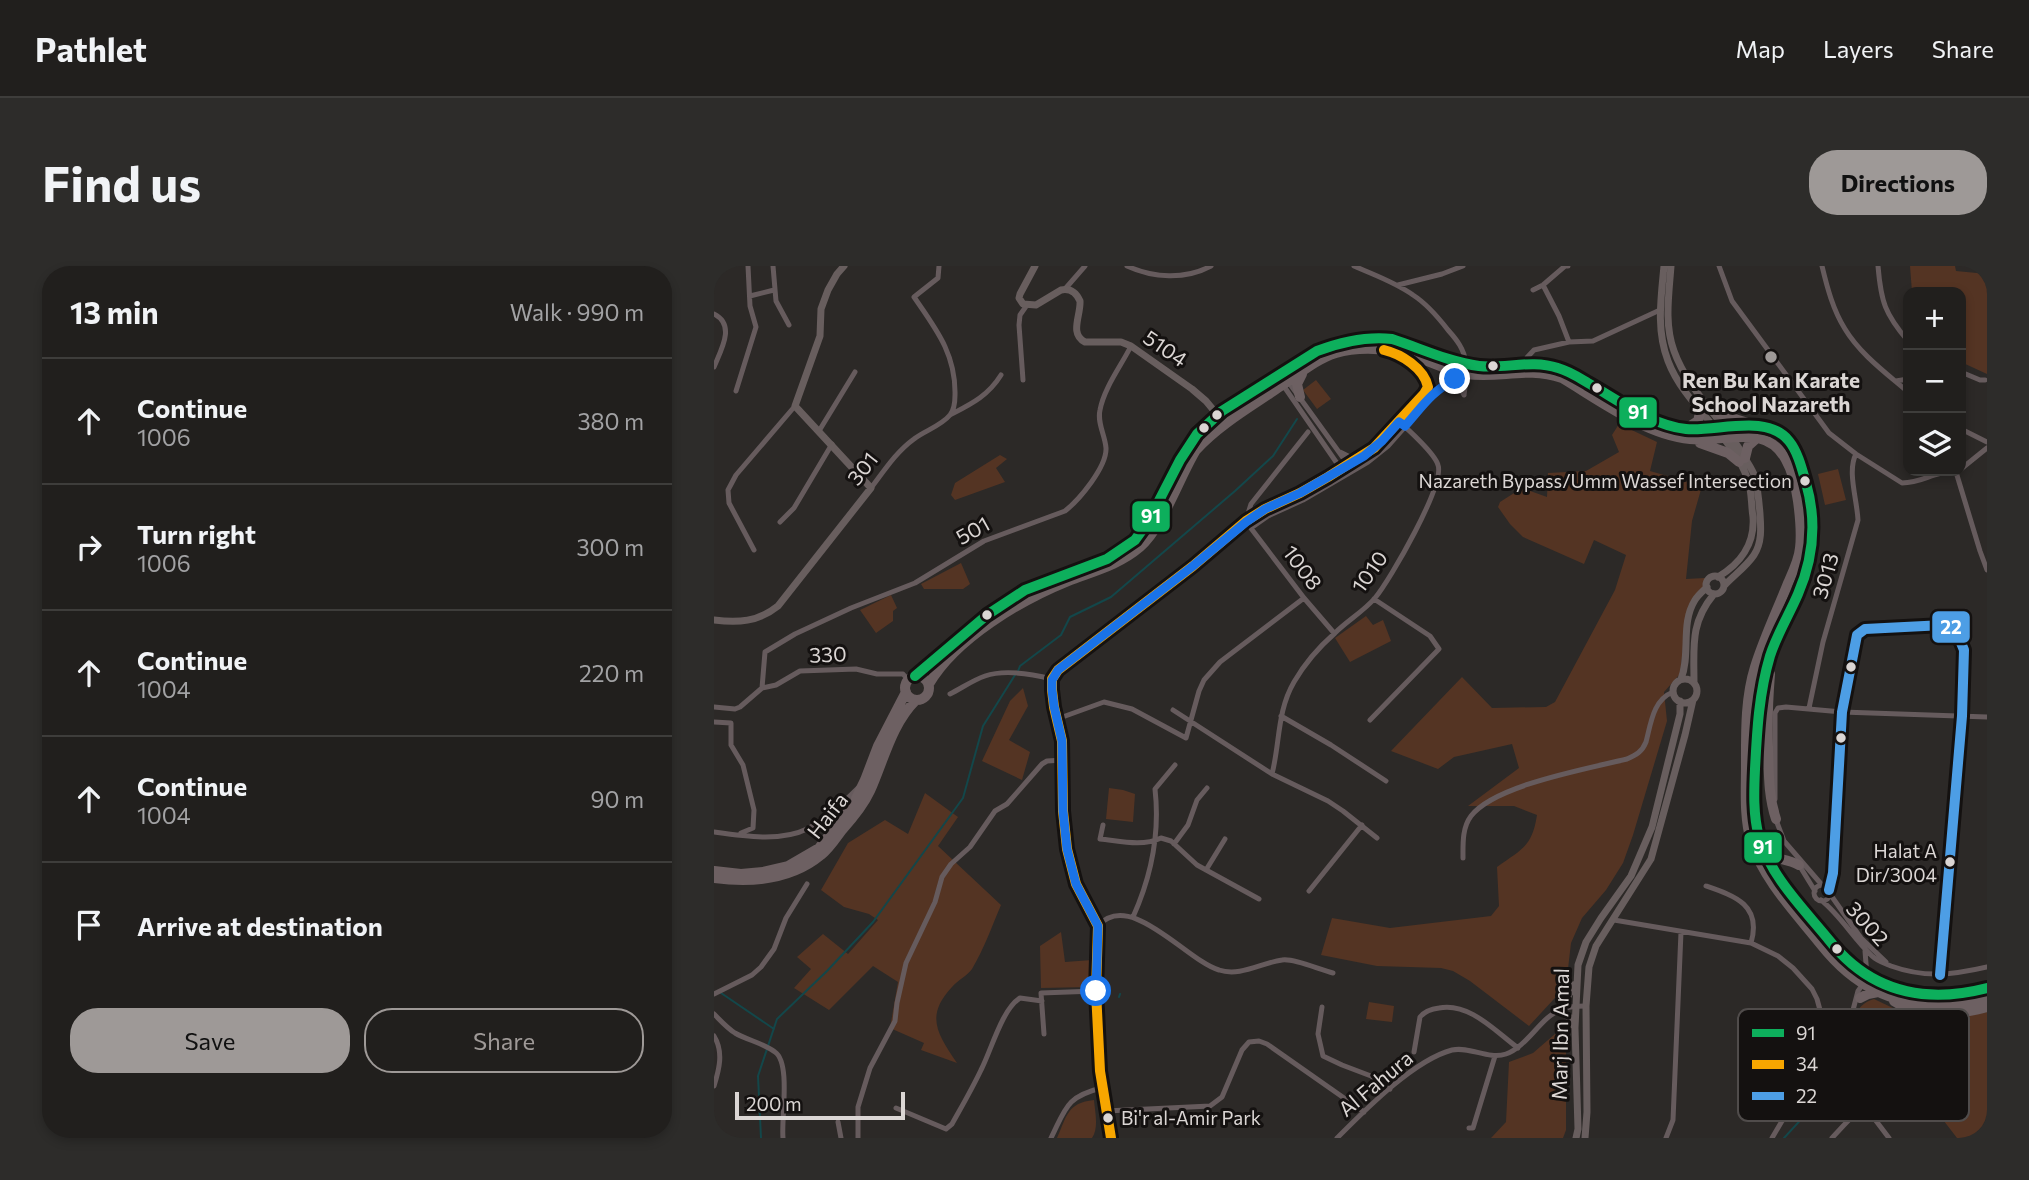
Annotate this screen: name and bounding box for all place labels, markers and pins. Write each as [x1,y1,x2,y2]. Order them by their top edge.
marker: Ren Bu Kan Karate School Nazareth [1763,349,1779,365]
unlabelled marker [1486,359,1500,373]
place label: Ren Bu Kan Karate School Nazareth [1682,367,1860,416]
unlabelled marker [1590,381,1604,395]
unlabelled marker [1210,408,1224,422]
unlabelled marker [1197,421,1211,435]
place label: Nazareth Bypass/Umm Wassef Intersection [1419,469,1792,492]
marker: Nazareth Bypass/Umm Wassef Intersection [1798,474,1812,488]
unlabelled marker [980,608,994,622]
unlabelled marker [1844,660,1858,674]
unlabelled marker [1834,731,1848,745]
place label: Halat A Dir/3004 [1856,839,1937,886]
marker: Halat A Dir/3004 [1943,855,1957,869]
unlabelled marker [1830,942,1844,956]
place label: Bi'r al-Amir Park [1121,1106,1261,1129]
marker: Bi'r al-Amir Park [1101,1111,1115,1125]

